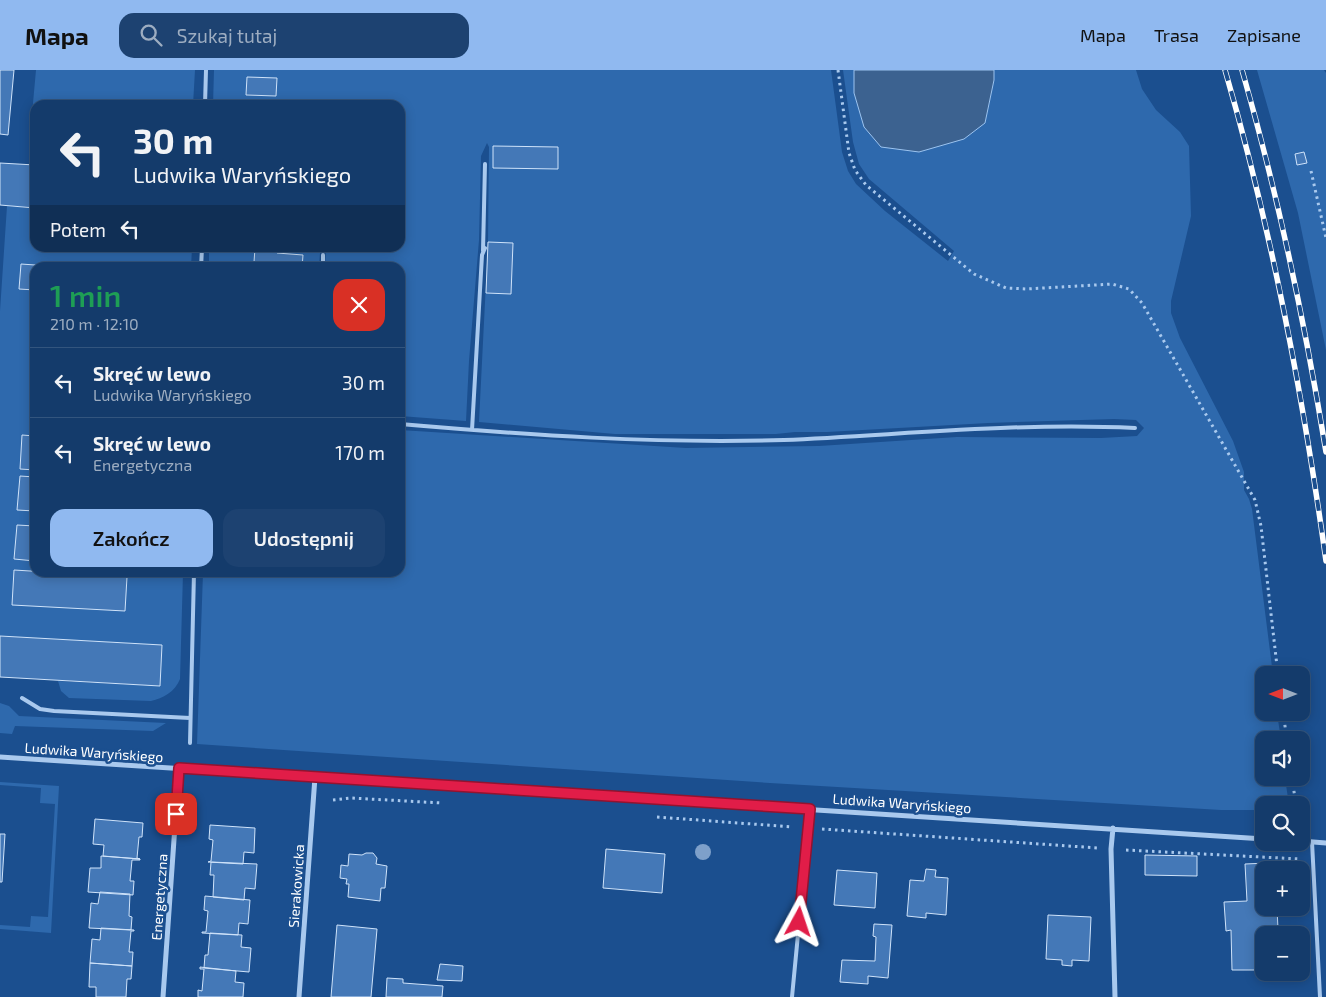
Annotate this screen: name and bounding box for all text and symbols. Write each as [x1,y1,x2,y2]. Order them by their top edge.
search box [119,13,469,58]
text: Mapa [25,21,89,50]
icon: search [137,21,165,49]
text: Szukaj tutaj [177,24,277,47]
text: Mapa [1080,24,1126,46]
text: Trasa [1154,24,1199,46]
text: Zapisane [1227,24,1301,46]
text: 30 m [133,119,213,161]
icon: left [50,120,115,185]
text: Ludwika Waryńskiego [133,161,351,187]
icon: left [116,215,144,243]
text: Potem [50,218,106,241]
text: 1 min [50,277,121,313]
button: close [333,279,385,331]
text: 210 m · 12:10 [50,314,139,333]
text: Skręć w lewo [93,362,211,385]
icon: left [50,369,78,397]
text: 30 m [342,371,385,394]
text: Ludwika Waryńskiego [93,385,252,404]
text: Skręć w lewo [93,432,211,455]
icon: left [50,439,78,467]
text: 170 m [335,441,385,464]
text: Energetyczna [93,455,192,474]
button: Zakończ [50,509,213,567]
button: Udostępnij [223,509,385,567]
north arrow [1255,666,1310,721]
map controls [1255,666,1310,981]
button: sound [1255,731,1310,786]
street label: Ludwika Waryńskiego [24,739,164,765]
street label: Ludwika Waryńskiego [832,790,972,816]
pin [155,793,197,835]
button: search [1255,796,1310,851]
icon: arrive [162,800,190,828]
street label: Sierakowicka [285,844,307,928]
street label: Energetyczna [147,853,171,941]
button: + [1255,861,1310,916]
position arrow [772,895,824,947]
button: − [1255,926,1310,981]

